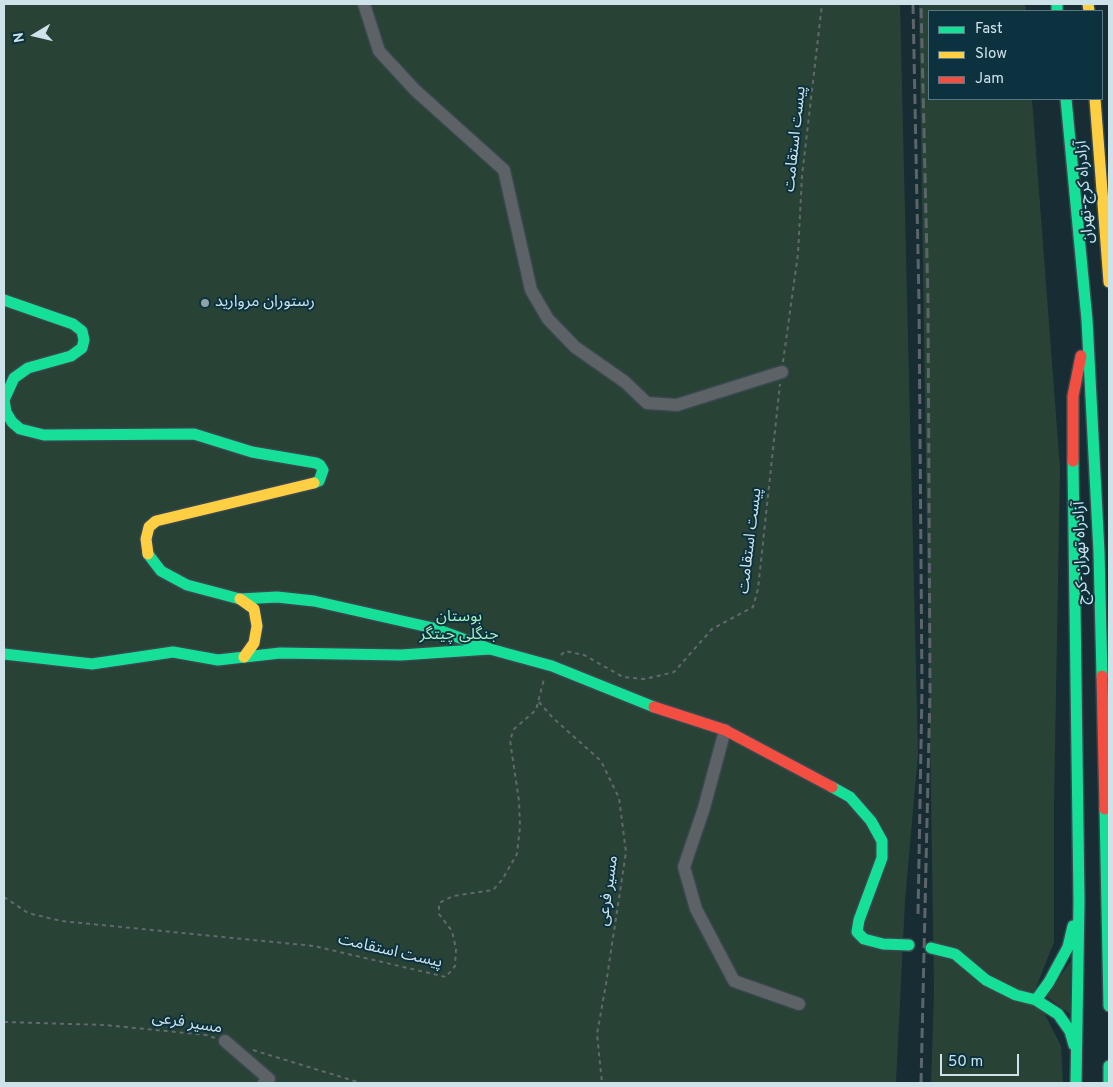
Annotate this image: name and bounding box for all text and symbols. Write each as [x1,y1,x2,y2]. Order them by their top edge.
north arrow [10,10,60,60]
legend [928,10,1103,100]
text: Fast [975,20,1003,39]
text: N [11,31,29,44]
text: Slow [975,45,1007,64]
text: Jam [975,70,1004,89]
street label: پیست استقامت [781,85,811,193]
street label: آزادراه کرج-تهران [1073,140,1099,244]
place label: رستوران مروارید [215,293,315,313]
marker: رستوران مروارید [199,297,211,309]
street label: پیست استقامت [735,487,767,595]
street label: آزادراه تهران-کرج [1071,501,1093,605]
park label: بوستان جنگلی چیتگر [419,608,499,646]
street label: مسیر فرعی [595,855,623,927]
street label: پیست استقامت [336,931,444,973]
street label: مسیر فرعی [150,1009,224,1039]
scale bar [943,1044,1022,1076]
text: 50 m [948,1053,983,1072]

